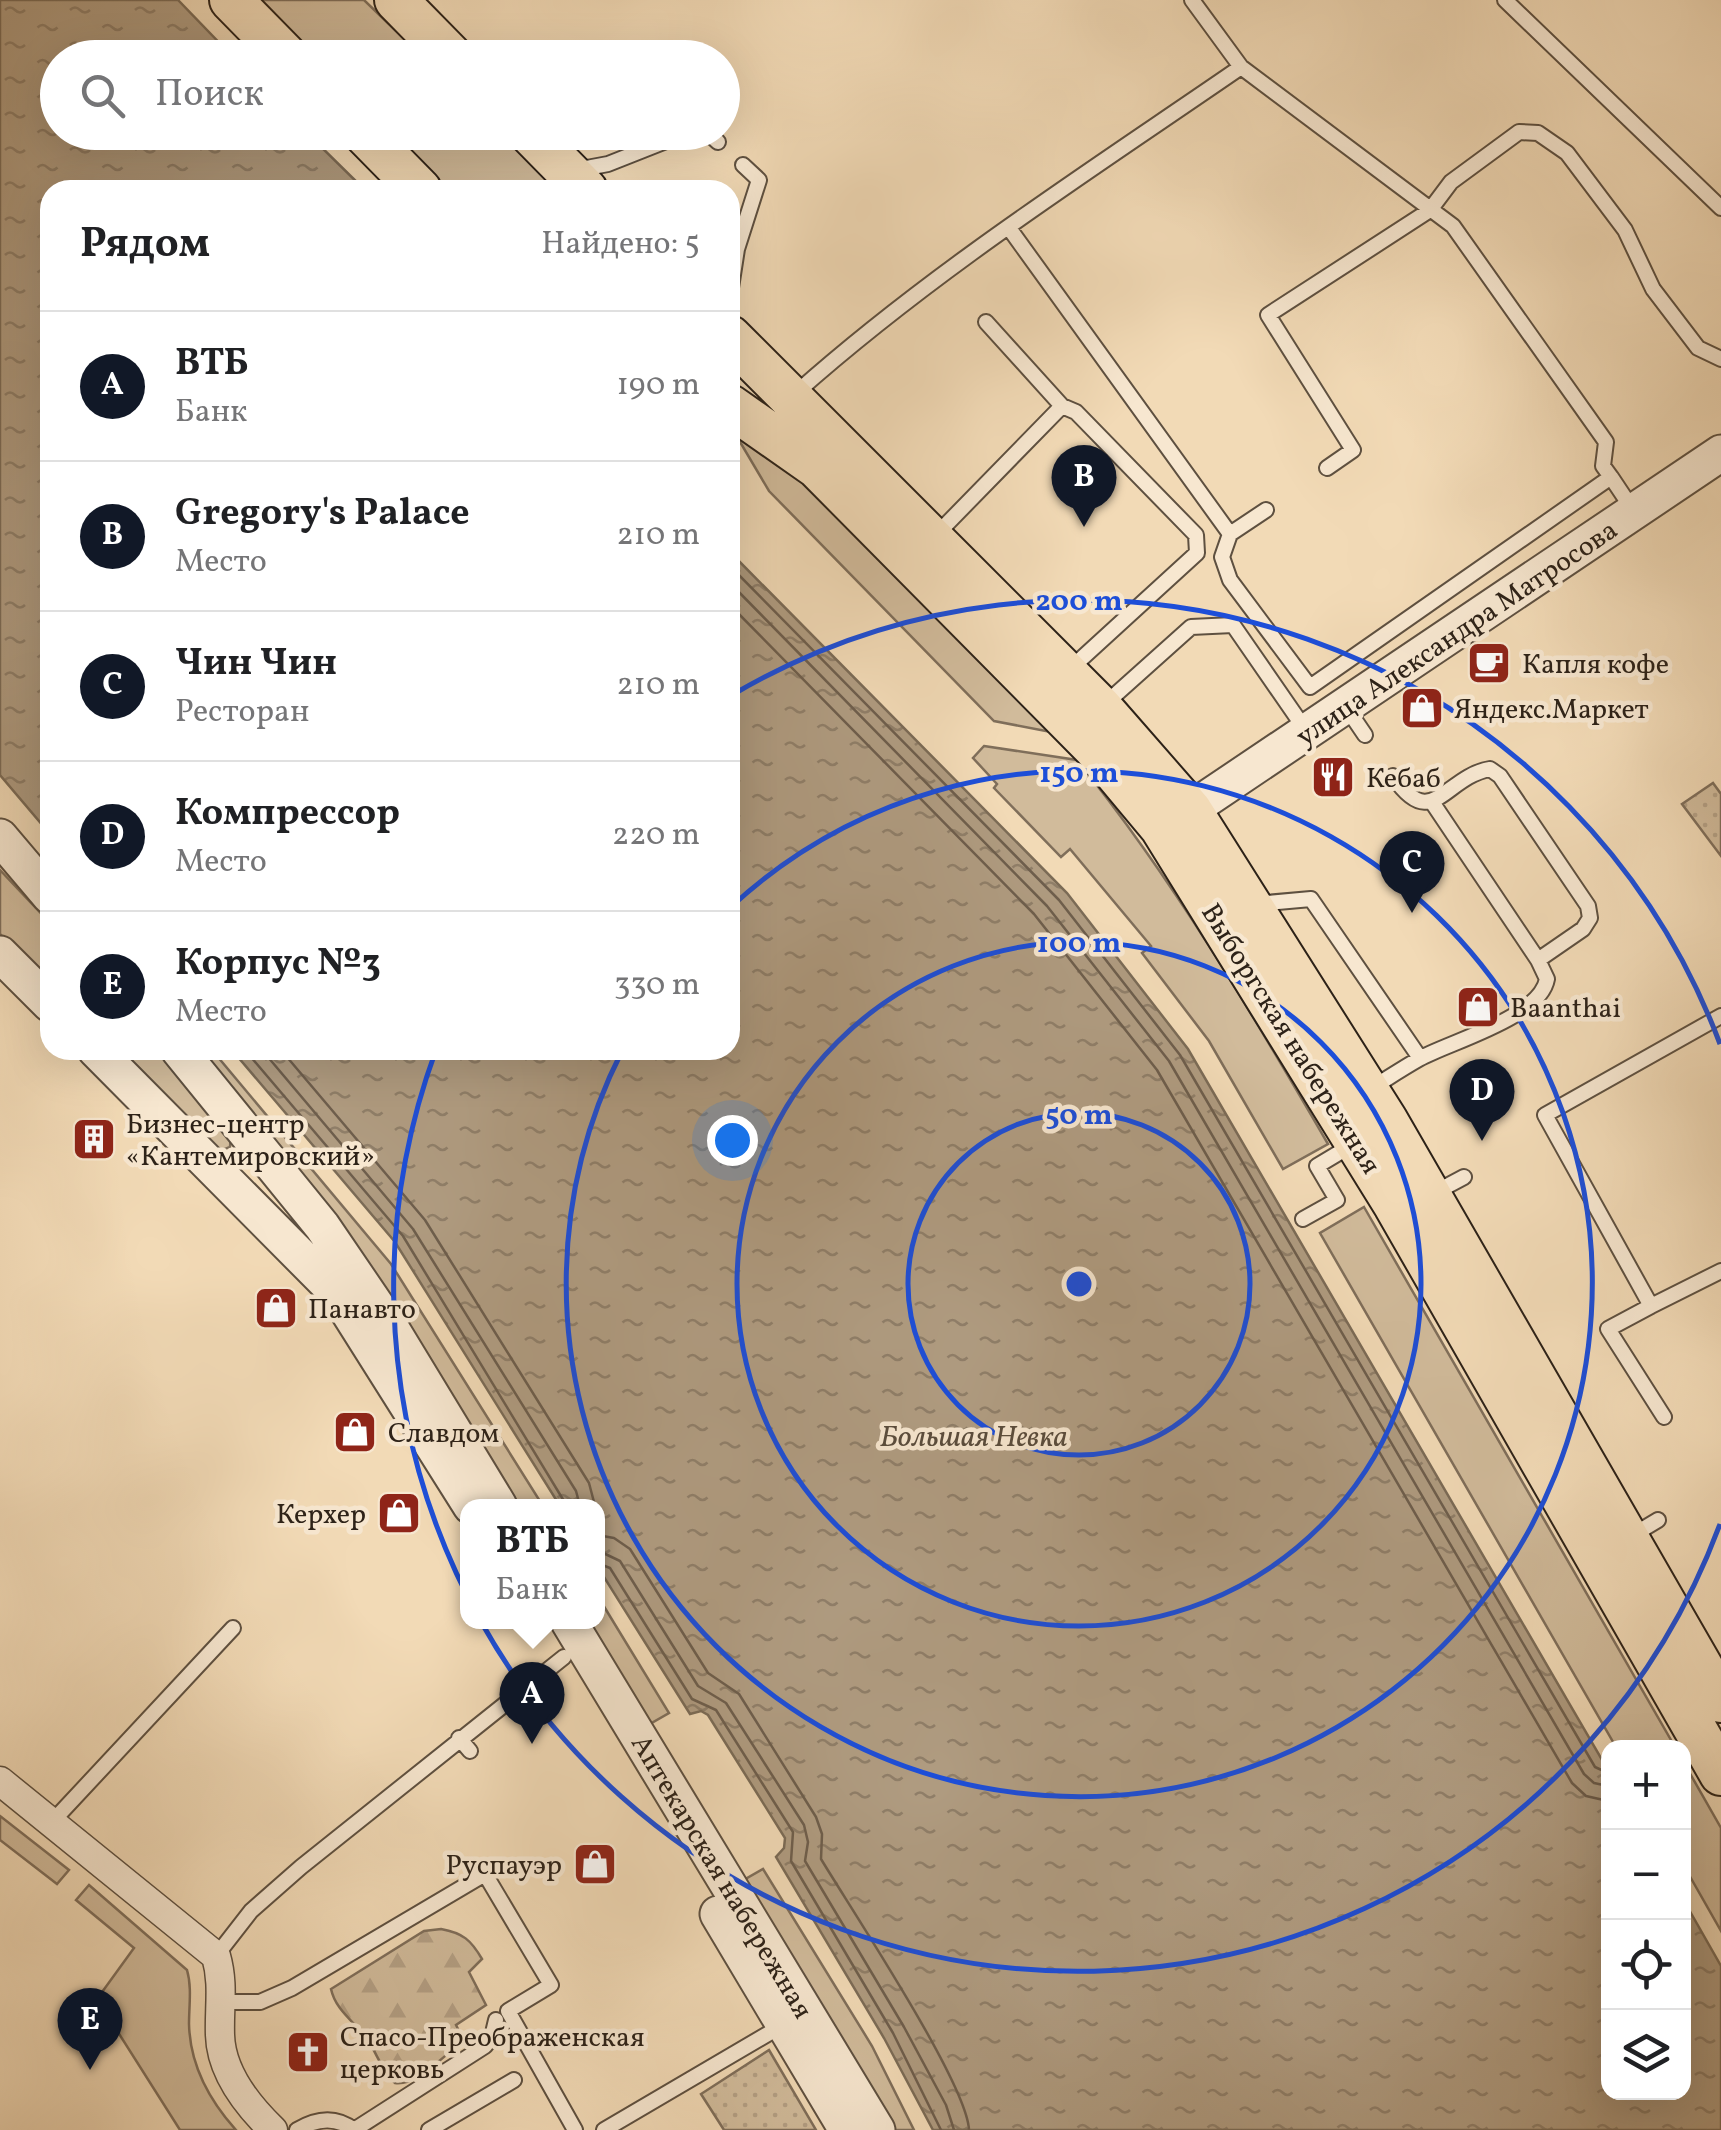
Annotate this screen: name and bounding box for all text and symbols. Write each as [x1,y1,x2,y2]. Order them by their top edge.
search box [40,40,740,150]
icon: search [75,68,130,123]
text: Поиск [155,69,264,122]
text: Рядом [80,216,210,275]
text: Найдено: 5 [541,223,700,267]
text: ВТБ [175,338,249,391]
text: A [101,364,124,408]
text: 190 m [616,364,700,408]
text: Банк [175,391,247,435]
pin: B [1052,444,1116,527]
text: Gregory's Palace [175,488,470,541]
street label: улица Александра Матросова [1289,512,1626,757]
text: B [102,514,123,558]
text: 210 m [616,514,700,558]
text: Место [175,541,267,585]
text: 200 m [1035,581,1123,623]
text: Чин Чин [175,638,337,691]
cafe icon: Капля кофе [1466,640,1512,686]
place label: Капля кофе [1522,646,1669,685]
text: C [102,664,123,708]
text: 210 m [616,664,700,708]
shop icon: Яндекс.Маркет [1399,685,1445,731]
text: Ресторан [175,691,309,735]
place label: Яндекс.Маркет [1454,691,1649,730]
text: 150 m [1039,753,1119,795]
restaurant icon: Кебаб [1310,754,1356,800]
place label: Кебаб [1366,760,1441,799]
text: Компрессор [175,788,400,841]
text: D [101,814,124,858]
text: 220 m [612,814,700,858]
pin: C [1380,830,1444,913]
text: Место [175,841,267,885]
street label: Выборгская набережная [1190,896,1389,1182]
text: 100 m [1037,923,1121,965]
text: Корпус №3 [175,938,381,991]
text: E [102,964,123,1008]
text: 330 m [614,964,700,1008]
shop icon: Baanthai [1455,984,1501,1030]
place label: Baanthai [1510,990,1621,1029]
text: Место [175,991,267,1035]
pin: D [1450,1058,1514,1141]
text: 50 m [1045,1095,1113,1137]
place label: Бизнес-центр «Кантемировский» [126,1106,375,1177]
your location [707,1115,758,1166]
building icon: Бизнес-центр «Кантемировский» [71,1116,117,1162]
centre of rings [1061,1266,1097,1302]
shop icon: Панавто [253,1285,299,1331]
place label: Панавто [308,1291,416,1330]
shop icon: Славдом [332,1409,378,1455]
place label: Славдом [388,1415,499,1454]
water label: Большая Невка [880,1417,1068,1459]
shop icon: Керхер [376,1490,422,1536]
place label: Керхер [276,1496,366,1535]
popup [460,1499,605,1629]
text: ВТБ [496,1516,569,1569]
text: Банк [496,1569,568,1613]
pin: A [500,1662,564,1744]
street label: Аптекарская набережная [620,1728,821,2027]
map controls [1601,1740,1691,2100]
button: + [1601,1740,1691,1830]
button: − [1601,1830,1691,1920]
shop icon: Руспауэр [572,1841,618,1887]
place label: Руспауэр [446,1847,562,1886]
button: locate [1601,1920,1691,2010]
pin: E [58,1988,122,2070]
button: layers [1601,2010,1691,2100]
place label: Спасо-Преображенская церковь [340,2019,644,2090]
church icon: Спасо-Преображенская церковь [285,2029,331,2075]

